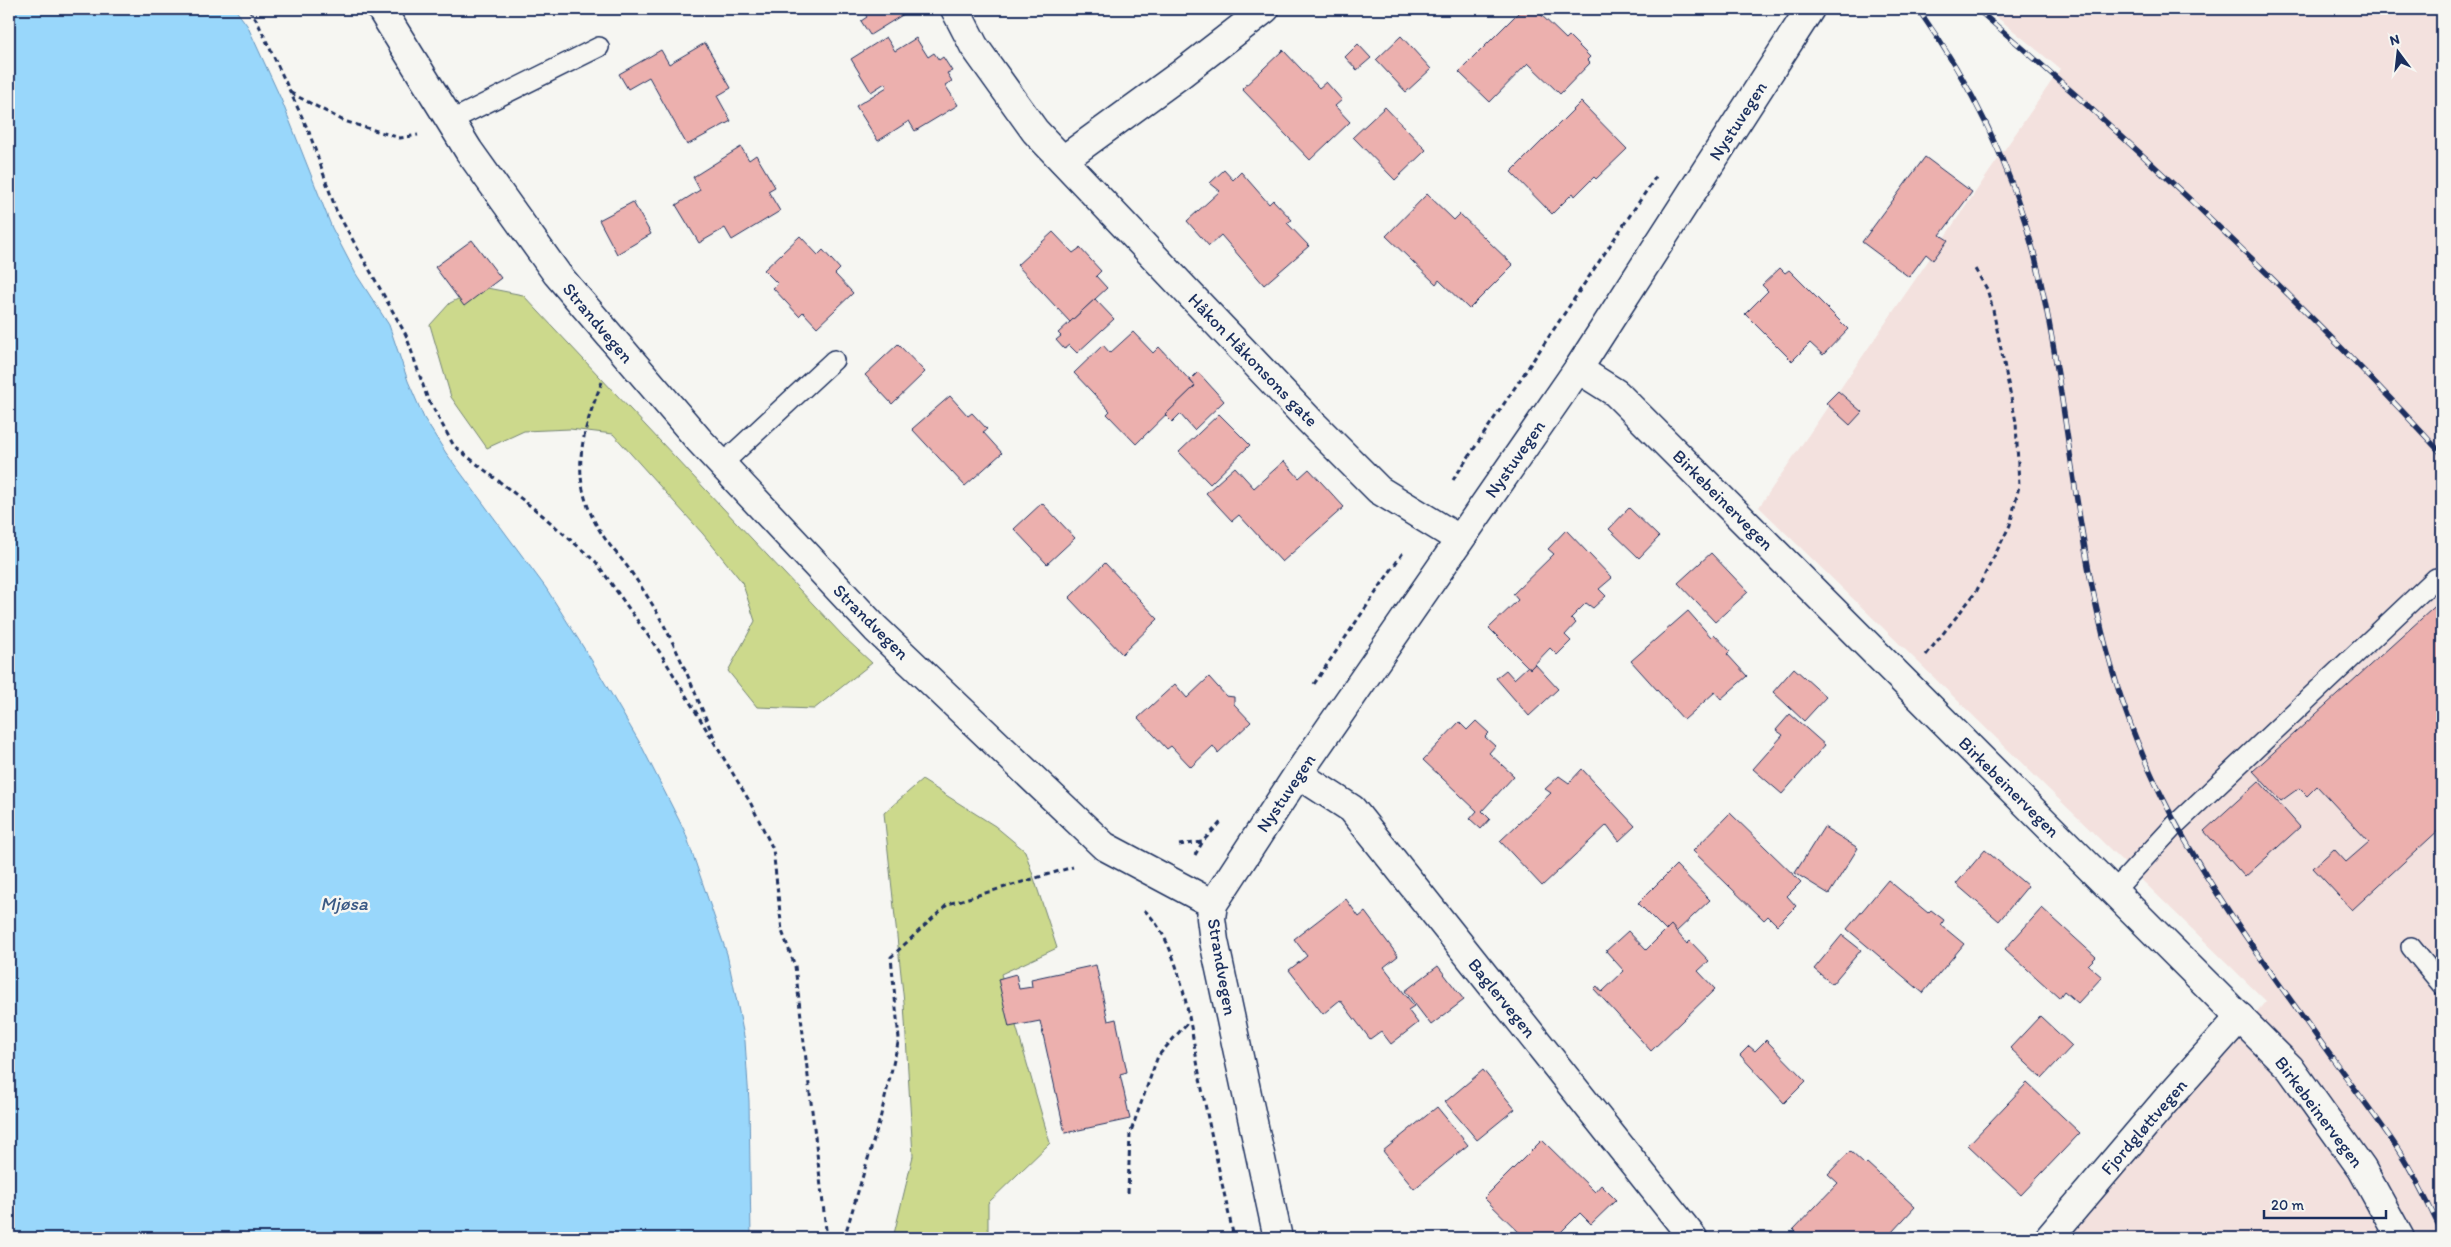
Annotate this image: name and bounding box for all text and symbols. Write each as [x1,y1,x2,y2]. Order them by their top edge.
north arrow [2374,28,2424,78]
text: N [2388,30,2402,49]
street label: Nystuvegen [1704,77,1772,165]
street label: Strandvegen [558,278,638,368]
street label: Håkon Håkonsons gate [1183,288,1323,432]
street label: Nystuvegen [1480,416,1550,502]
street label: Birkebeinervegen [1668,445,1778,555]
street label: Strandvegen [829,580,913,664]
street label: Birkebeinervegen [1954,732,2064,842]
street label: Nystuvegen [1252,749,1320,837]
water label: Mjøsa [320,892,368,915]
street label: Strandvegen [1203,917,1241,1017]
street label: Baglervegen [1463,954,1541,1042]
street label: Birkebeinervegen [2270,1052,2368,1172]
street label: Fjordgløttvegen [2096,1074,2192,1180]
scale bar [2264,1187,2386,1219]
text: 20 m [2271,1196,2305,1214]

